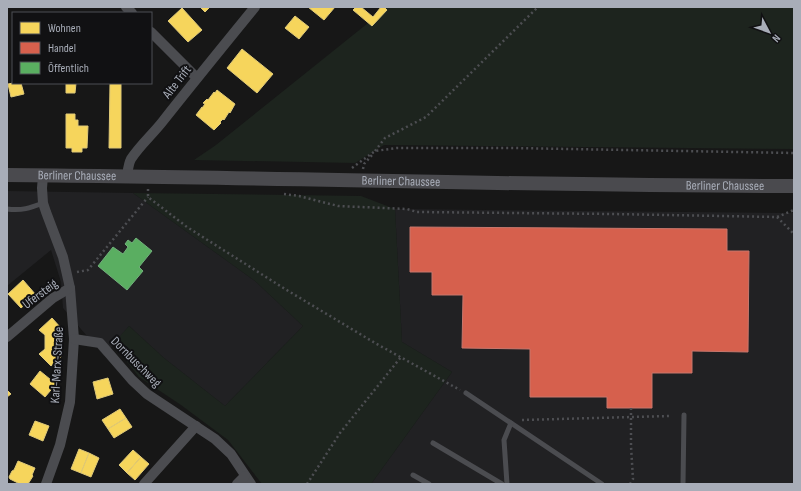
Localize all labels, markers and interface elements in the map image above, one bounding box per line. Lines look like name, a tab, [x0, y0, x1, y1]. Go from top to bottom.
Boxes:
legend	[12, 12, 152, 84]
north arrow	[749, 12, 789, 52]
text: Wohnen	[48, 21, 81, 36]
text: N	[769, 32, 783, 45]
text: Handel	[48, 41, 76, 56]
text: Öffentlich	[48, 61, 89, 76]
street label: Alte Trift	[159, 62, 195, 102]
street label: Berliner Chaussee	[38, 167, 116, 184]
street label: Berliner Chaussee	[362, 173, 440, 190]
street label: Berliner Chaussee	[686, 178, 764, 194]
street label: Ufersteig	[19, 276, 61, 312]
street label: Karl-Marx-Straße	[47, 326, 67, 404]
street label: Dornbuschweg	[107, 333, 165, 391]

